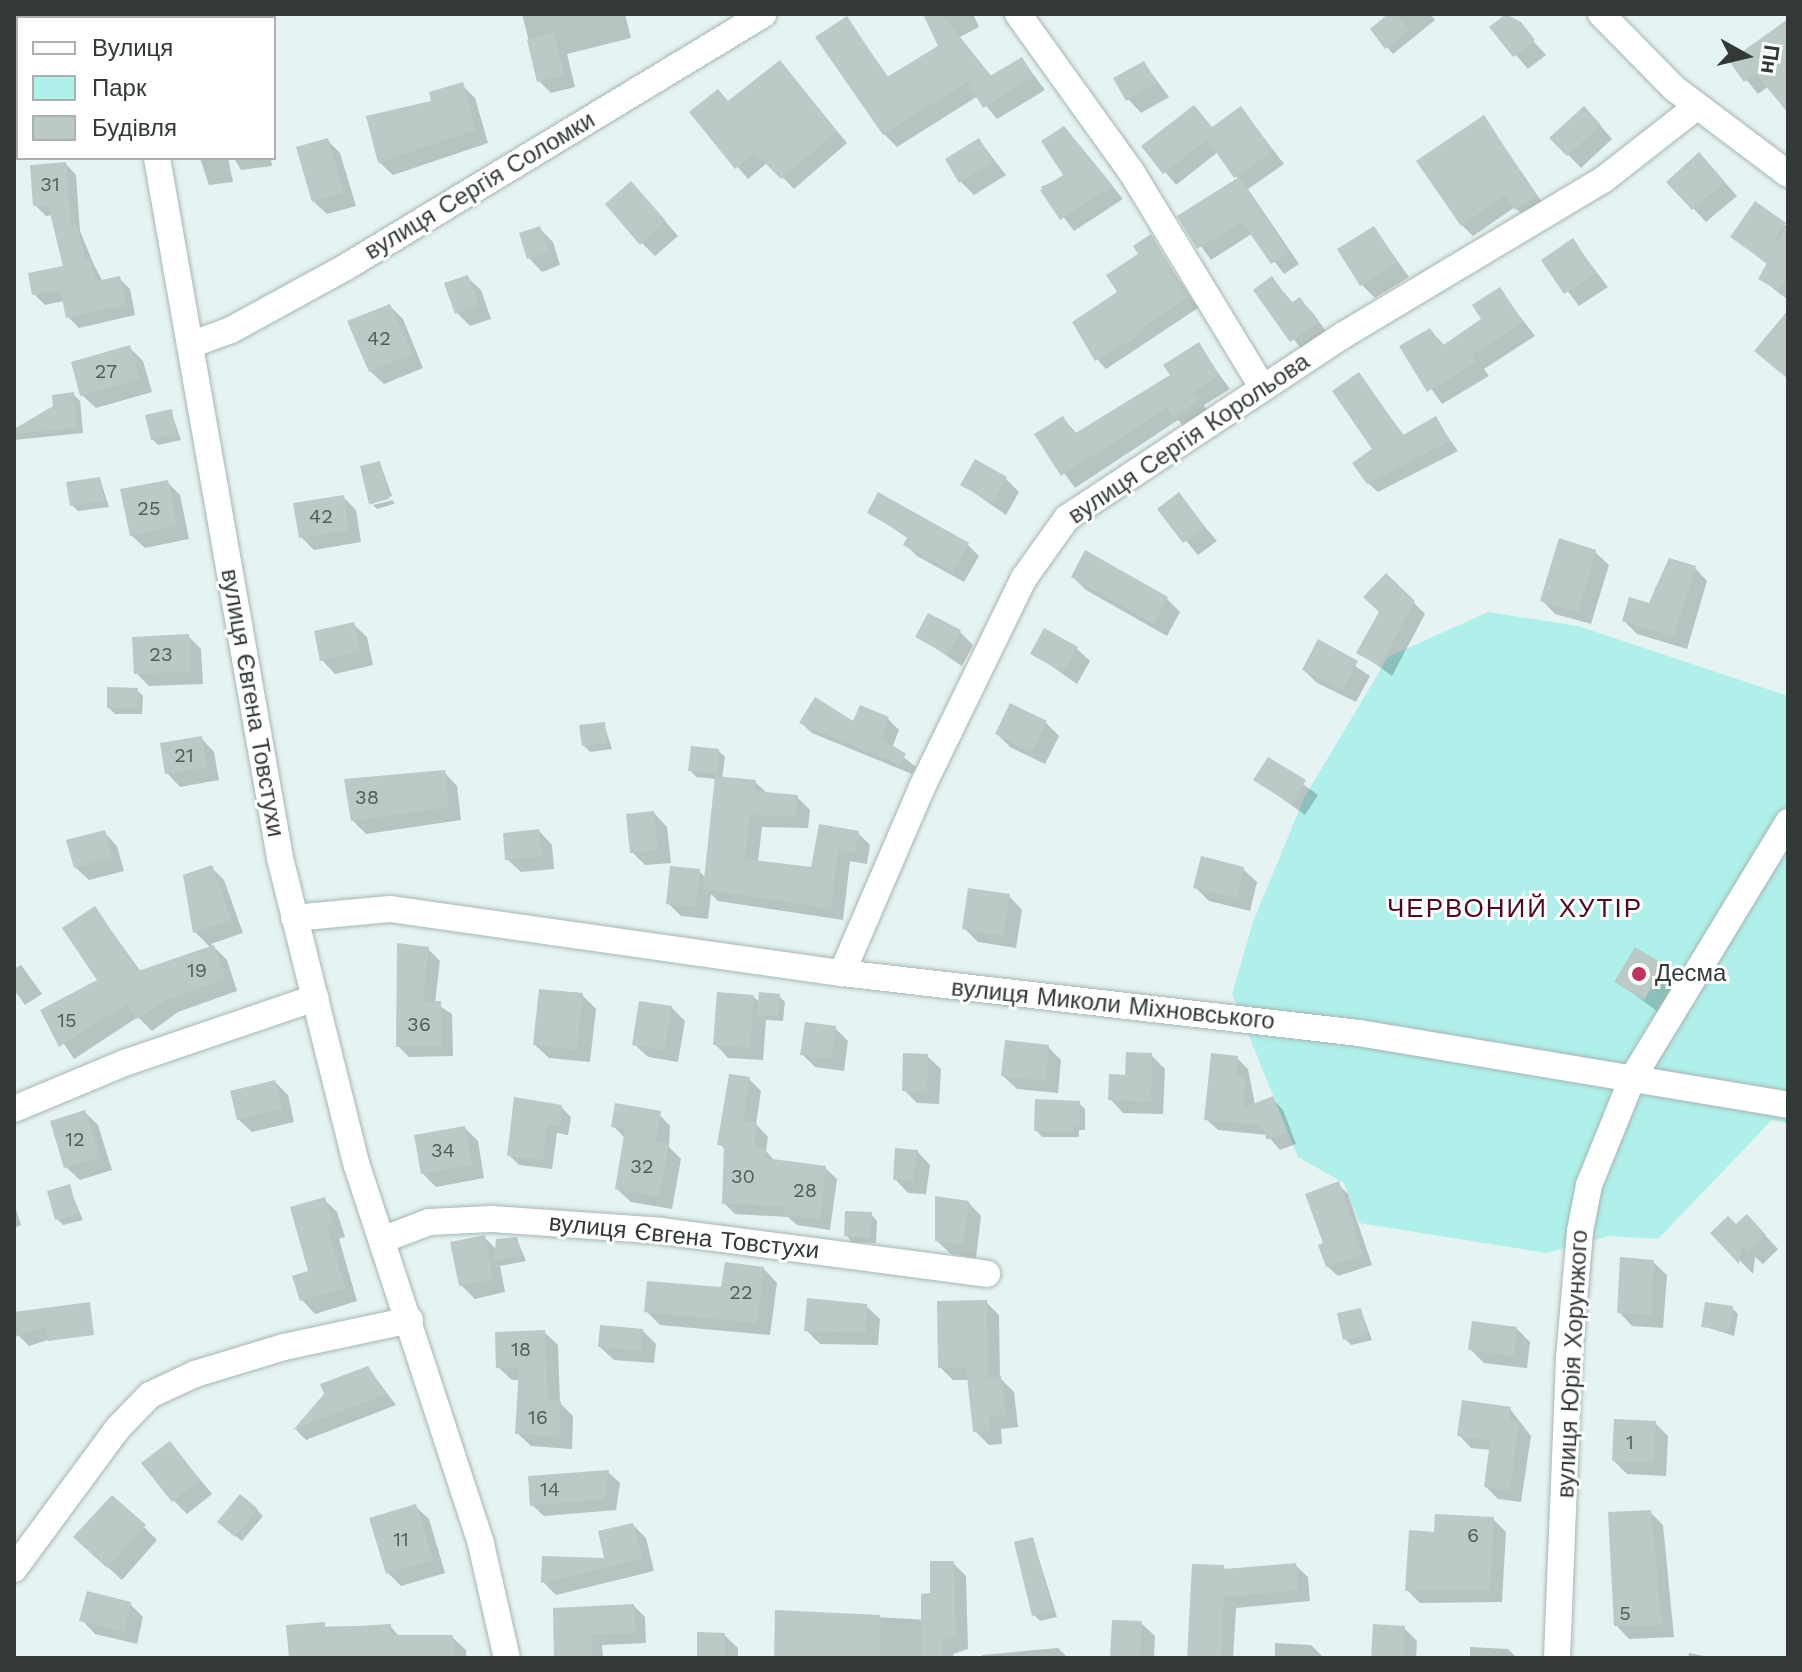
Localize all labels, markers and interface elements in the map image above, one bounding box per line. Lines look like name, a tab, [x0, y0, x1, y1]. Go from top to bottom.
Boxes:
legend	[16, 16, 276, 160]
north arrow	[1706, 16, 1786, 96]
text: Вулиця	[92, 34, 173, 62]
text: Пн	[1756, 43, 1785, 76]
text: Парк	[92, 74, 146, 102]
street label: вулиця Сергія Соломки	[360, 106, 600, 266]
text: Будівля	[92, 114, 177, 142]
house number: 31	[40, 172, 60, 196]
house number: 42	[367, 326, 391, 350]
street label: вулиця Сергія Корольова	[1063, 348, 1315, 530]
house number: 27	[95, 359, 117, 383]
house number: 25	[137, 496, 161, 520]
house number: 42	[309, 504, 333, 528]
street label: вулиця Євгена Товстухи	[214, 567, 290, 839]
house number: 23	[149, 642, 173, 666]
house number: 21	[174, 743, 194, 767]
house number: 38	[355, 785, 379, 809]
district label: ЧЕРВОНИЙ ХУТІР	[1387, 893, 1643, 925]
house number: 19	[187, 958, 207, 982]
place label: Десма	[1655, 960, 1726, 988]
marker: Десма	[1630, 965, 1648, 983]
street label: вулиця Миколи Міхновського	[950, 974, 1276, 1036]
house number: 15	[57, 1008, 77, 1032]
house number: 36	[407, 1012, 431, 1036]
house number: 12	[65, 1127, 85, 1151]
house number: 34	[431, 1138, 455, 1162]
house number: 32	[630, 1154, 654, 1178]
house number: 30	[731, 1164, 755, 1188]
house number: 28	[793, 1178, 817, 1202]
street label: вулиця Євгена Товстухи	[547, 1208, 821, 1266]
street label: вулиця Юрія Хорунжого	[1552, 1229, 1594, 1499]
house number: 22	[729, 1280, 753, 1304]
house number: 18	[511, 1337, 531, 1361]
house number: 16	[528, 1405, 548, 1429]
house number: 1	[1626, 1430, 1634, 1454]
house number: 14	[540, 1477, 560, 1501]
house number: 6	[1467, 1523, 1479, 1547]
house number: 11	[393, 1527, 409, 1551]
house number: 5	[1619, 1601, 1631, 1625]

